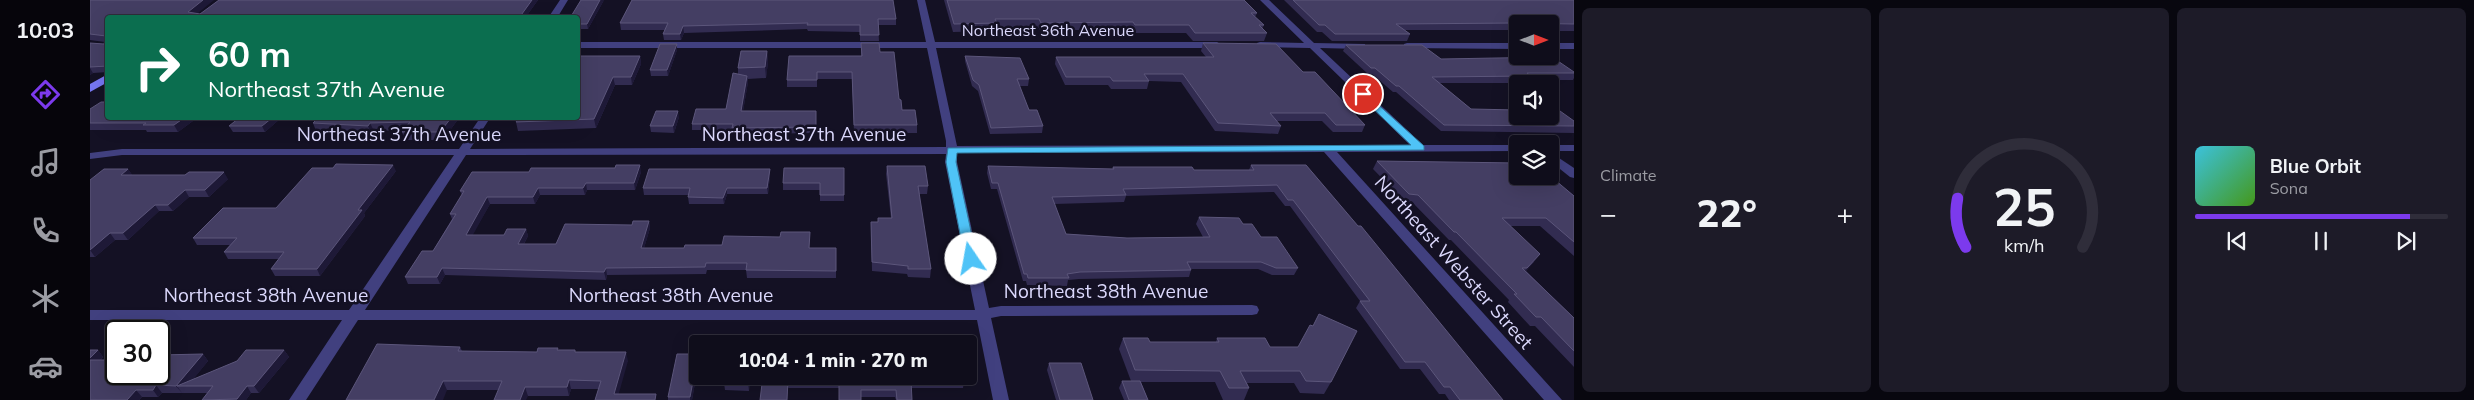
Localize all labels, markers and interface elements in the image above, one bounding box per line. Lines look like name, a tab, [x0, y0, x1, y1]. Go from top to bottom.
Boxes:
north arrow	[1509, 15, 1559, 65]
map controls	[1509, 15, 1559, 185]
text: 10:03	[16, 16, 74, 44]
street label: Northeast 36th Avenue	[962, 20, 1134, 40]
text: 60 m	[208, 32, 291, 76]
icon: right	[125, 35, 190, 100]
pin	[1342, 73, 1384, 115]
text: Northeast 37th Avenue	[208, 75, 445, 103]
button: sound	[1509, 75, 1559, 125]
icon: directions	[28, 77, 63, 112]
icon: arrive	[1349, 80, 1377, 108]
street label: Northeast 37th Avenue	[297, 122, 501, 146]
street label: Northeast 37th Avenue	[702, 122, 906, 146]
button: layers	[1509, 135, 1559, 185]
icon: music	[28, 145, 63, 180]
text: Blue Orbit	[2270, 154, 2361, 178]
text: Climate	[1600, 165, 1656, 185]
street label: Northeast Webster Street	[1370, 170, 1539, 354]
text: 25	[1993, 174, 2055, 239]
text: Sona	[2270, 178, 2308, 198]
text: 22°	[1697, 189, 1757, 237]
text: −	[1600, 196, 1617, 231]
text: +	[1837, 196, 1853, 231]
icon: phone	[28, 213, 63, 248]
icon: previous	[2223, 227, 2251, 255]
icon: pause	[2307, 227, 2335, 255]
icon: next	[2392, 227, 2420, 255]
position arrow	[944, 232, 996, 284]
text: km/h	[2004, 234, 2044, 256]
street label: Northeast 38th Avenue	[1004, 279, 1208, 303]
icon: climate	[28, 281, 63, 316]
street label: Northeast 38th Avenue	[164, 283, 368, 307]
street label: Northeast 38th Avenue	[569, 283, 773, 307]
speed limit sign: 30	[105, 320, 170, 385]
text: 10:04 · 1 min · 270 m	[738, 348, 928, 372]
icon: car	[28, 349, 63, 384]

